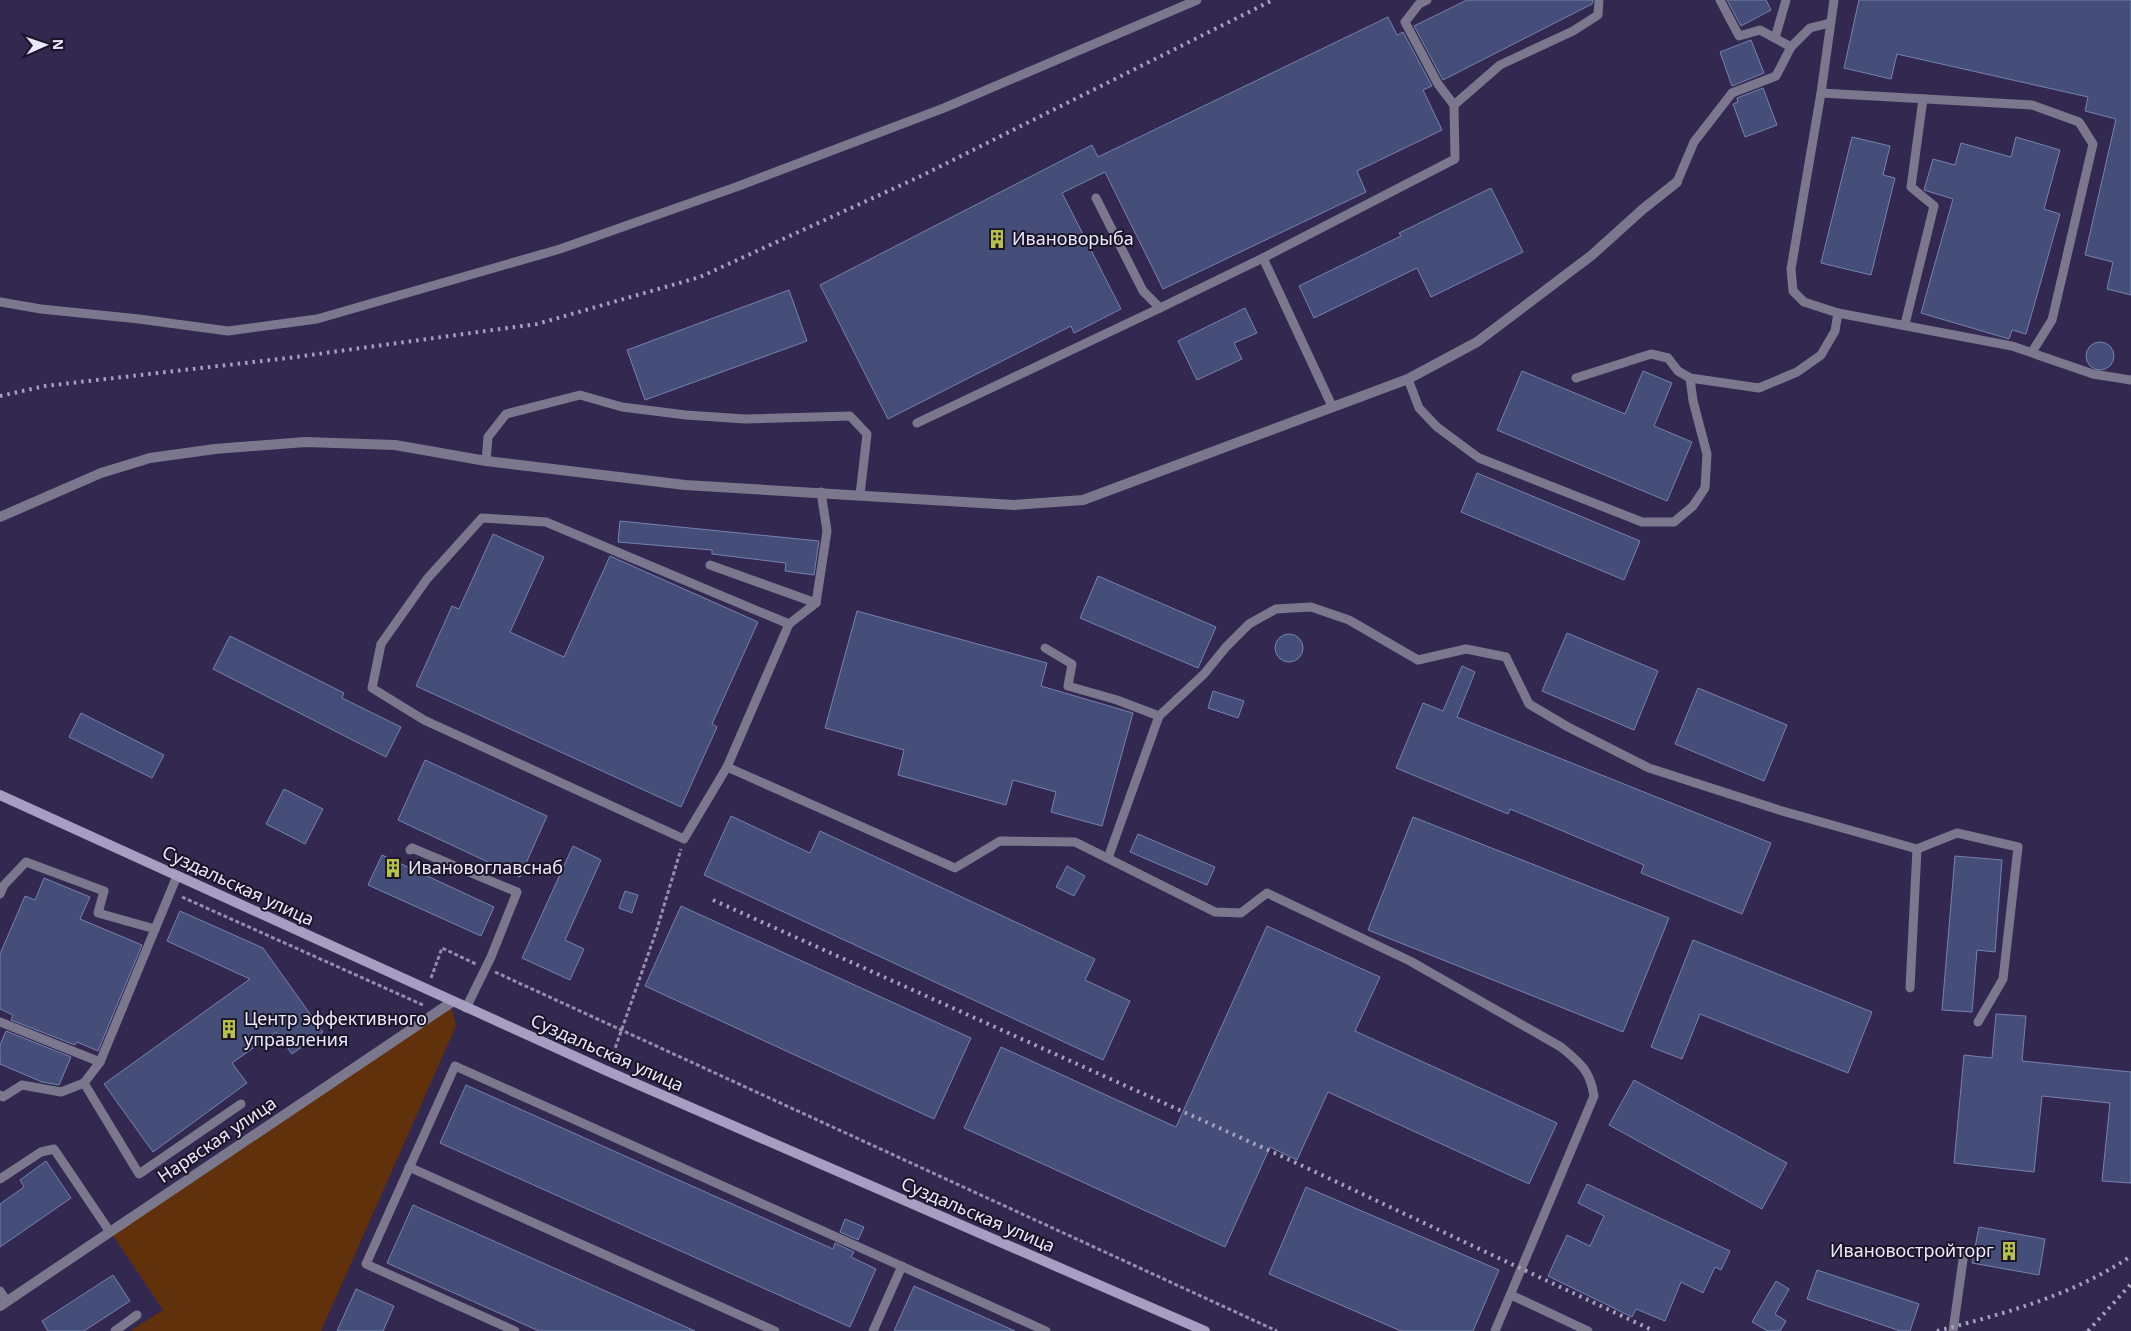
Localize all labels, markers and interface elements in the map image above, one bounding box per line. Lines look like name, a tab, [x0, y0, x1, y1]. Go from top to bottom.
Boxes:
north arrow	[20, 20, 70, 70]
text: N	[49, 39, 68, 51]
place label: Ивановорыба	[1012, 226, 1134, 250]
building icon: Ивановорыба	[986, 228, 1008, 250]
street label: Суздальская улица	[159, 839, 318, 931]
place label: Ивановоглавснаб	[408, 855, 563, 879]
building icon: Ивановоглавснаб	[382, 857, 404, 879]
place label: Центр эффективного управления	[244, 1006, 427, 1051]
street label: Суздальская улица	[527, 1008, 688, 1097]
building icon: Центр эффективного управления	[218, 1018, 240, 1040]
street label: Нарвская улица	[152, 1090, 281, 1188]
street label: Суздальская улица	[898, 1171, 1059, 1257]
place label: Ивановостройторг	[1830, 1238, 1994, 1262]
building icon: Ивановостройторг	[1998, 1240, 2020, 1262]

